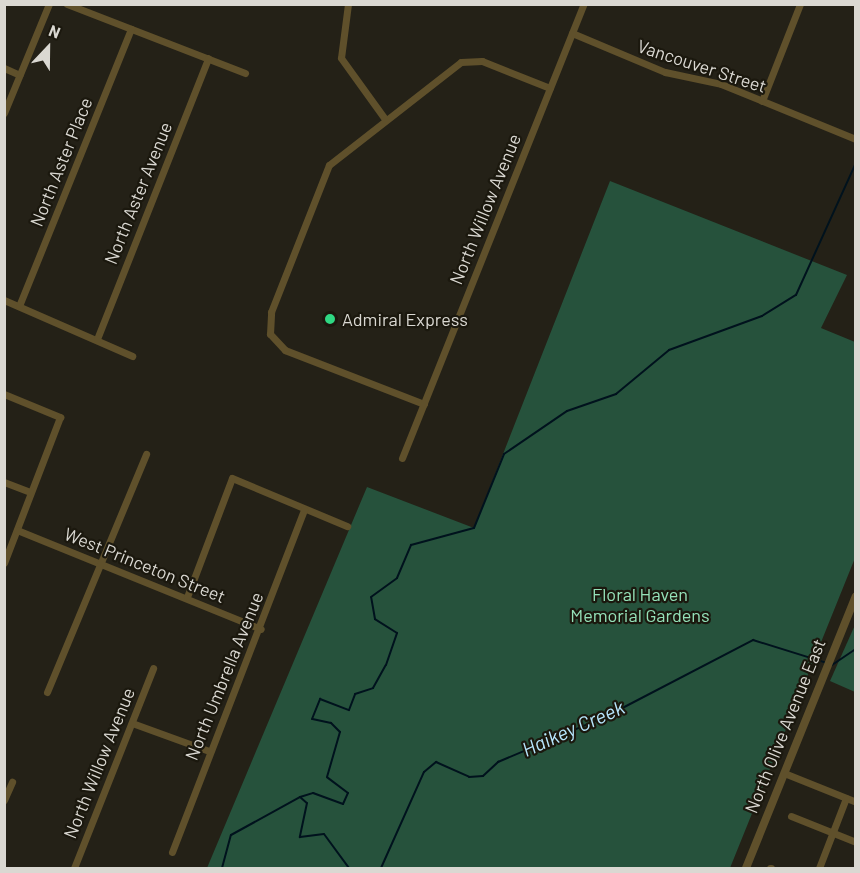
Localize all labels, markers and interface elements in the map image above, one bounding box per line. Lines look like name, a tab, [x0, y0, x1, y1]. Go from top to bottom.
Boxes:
north arrow	[18, 18, 78, 78]
text: N	[46, 20, 63, 42]
street label: Vancouver Street	[635, 35, 769, 97]
street label: North Aster Place	[25, 94, 97, 230]
street label: North Aster Avenue	[100, 119, 176, 267]
street label: North Willow Avenue	[445, 131, 525, 287]
place label: Admiral Express	[342, 308, 468, 330]
marker: Admiral Express	[323, 312, 337, 326]
street label: West Princeton Street	[61, 523, 229, 607]
park label: Floral Haven Memorial Gardens	[570, 584, 710, 626]
street label: North Umbrella Avenue	[180, 589, 268, 763]
street label: North Olive Avenue East	[740, 636, 830, 816]
street label: North Willow Avenue	[59, 685, 139, 841]
water label: Haikey Creek	[518, 695, 628, 761]

